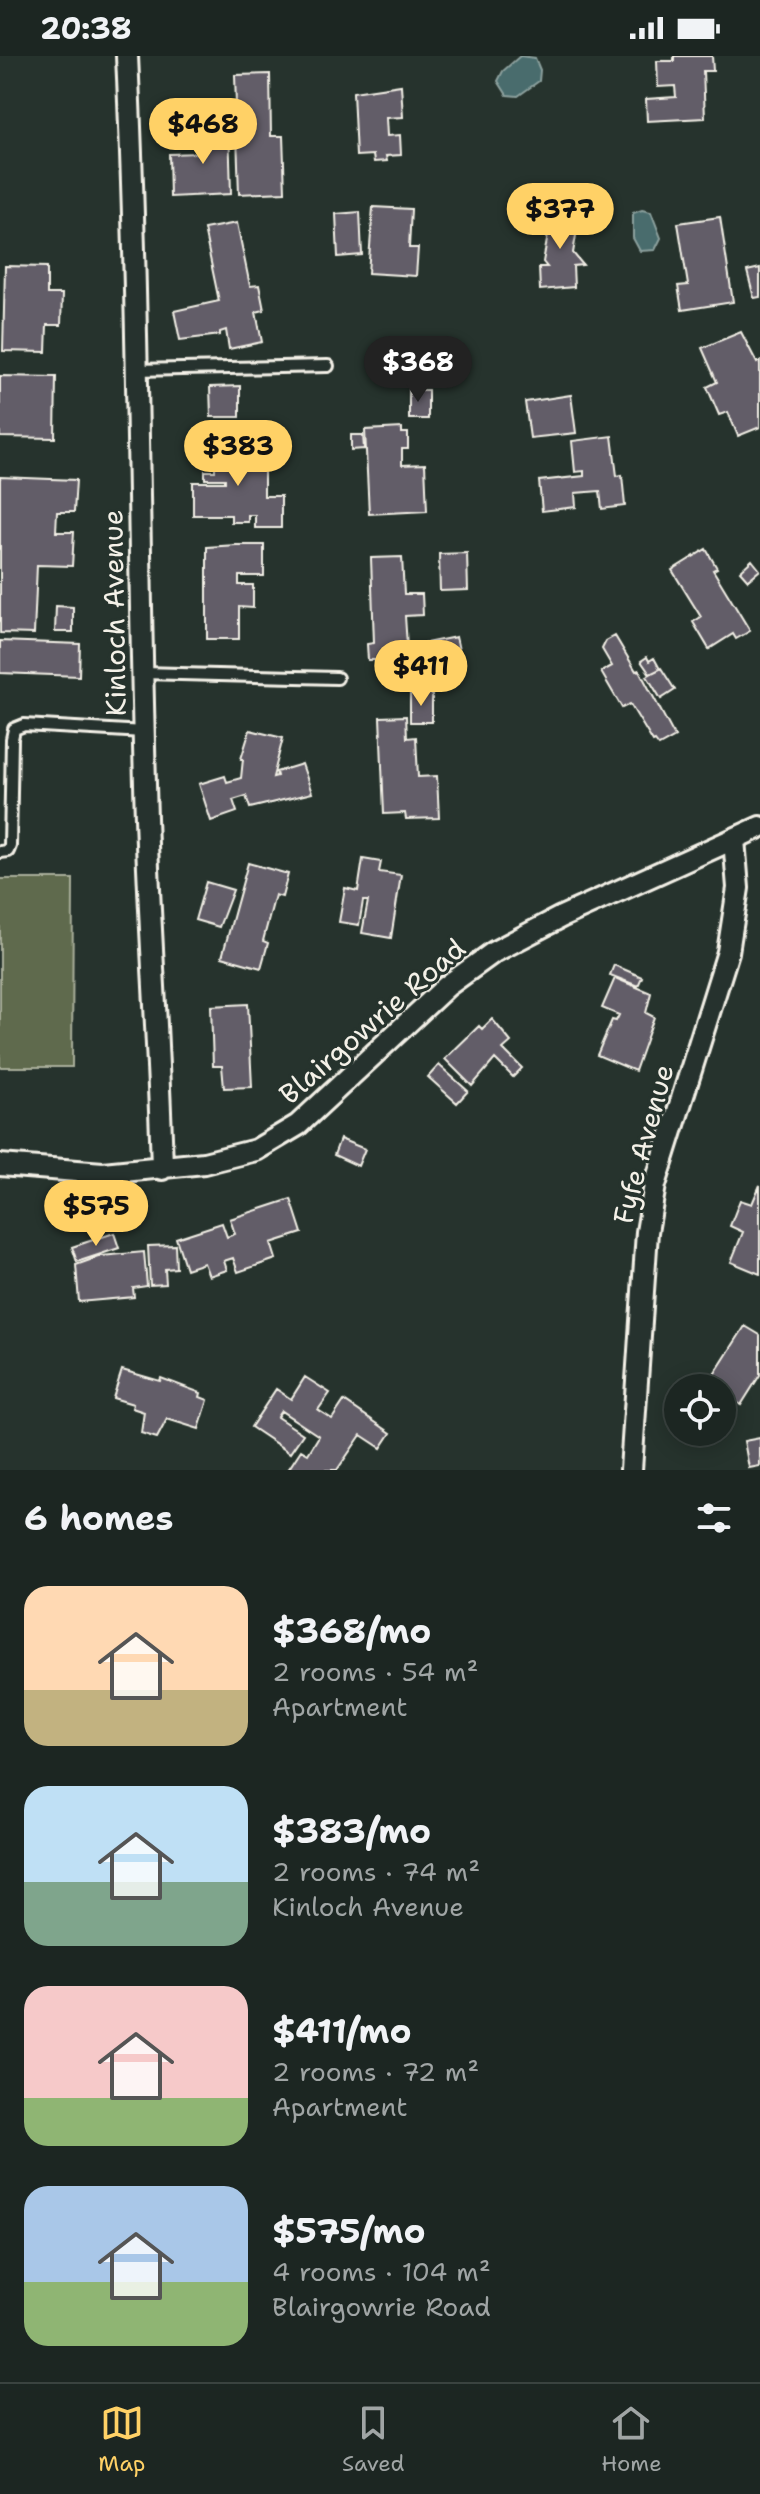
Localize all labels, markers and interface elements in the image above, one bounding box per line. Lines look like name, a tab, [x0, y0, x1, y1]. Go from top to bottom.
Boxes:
text: 20:38	[40, 8, 132, 49]
pin: $468	[156, 98, 250, 166]
text: $468	[167, 106, 239, 141]
pin: $377	[513, 183, 607, 251]
text: $377	[525, 191, 595, 226]
pin: $368	[371, 336, 465, 404]
text: $368	[382, 344, 454, 379]
pin: $383	[191, 420, 285, 488]
text: $383	[202, 428, 274, 463]
street label: Kinloch Avenue	[93, 509, 135, 717]
pin: $411	[374, 640, 468, 708]
text: $411	[392, 648, 450, 683]
street label: Blairgowrie Road	[271, 929, 473, 1113]
street label: Fyfe Avenue	[603, 1060, 683, 1228]
pin: $575	[49, 1180, 143, 1248]
text: $575	[62, 1188, 130, 1223]
map controls	[664, 1374, 736, 1446]
button: locate	[664, 1374, 736, 1446]
text: 6 homes	[24, 1495, 173, 1541]
icon: filters	[692, 1496, 736, 1540]
text: $368/mo	[272, 1608, 431, 1654]
icon: home	[88, 1618, 184, 1714]
text: 2 rooms · 54 m²	[272, 1654, 478, 1689]
text: Apartment	[272, 1689, 408, 1724]
text: $383/mo	[272, 1808, 431, 1854]
icon: home	[88, 1818, 184, 1914]
text: 2 rooms · 74 m²	[272, 1854, 480, 1889]
text: Kinloch Avenue	[272, 1889, 464, 1924]
text: $411/mo	[272, 2008, 412, 2054]
icon: home	[88, 2018, 184, 2114]
text: 2 rooms · 72 m²	[272, 2054, 479, 2089]
text: Apartment	[272, 2089, 408, 2124]
text: $575/mo	[272, 2208, 426, 2254]
icon: home	[88, 2218, 184, 2314]
text: 4 rooms · 104 m²	[272, 2254, 491, 2289]
text: Blairgowrie Road	[272, 2289, 491, 2324]
tab: Map	[98, 2401, 145, 2478]
tab: Saved	[342, 2401, 405, 2478]
tab: Home	[601, 2401, 662, 2478]

